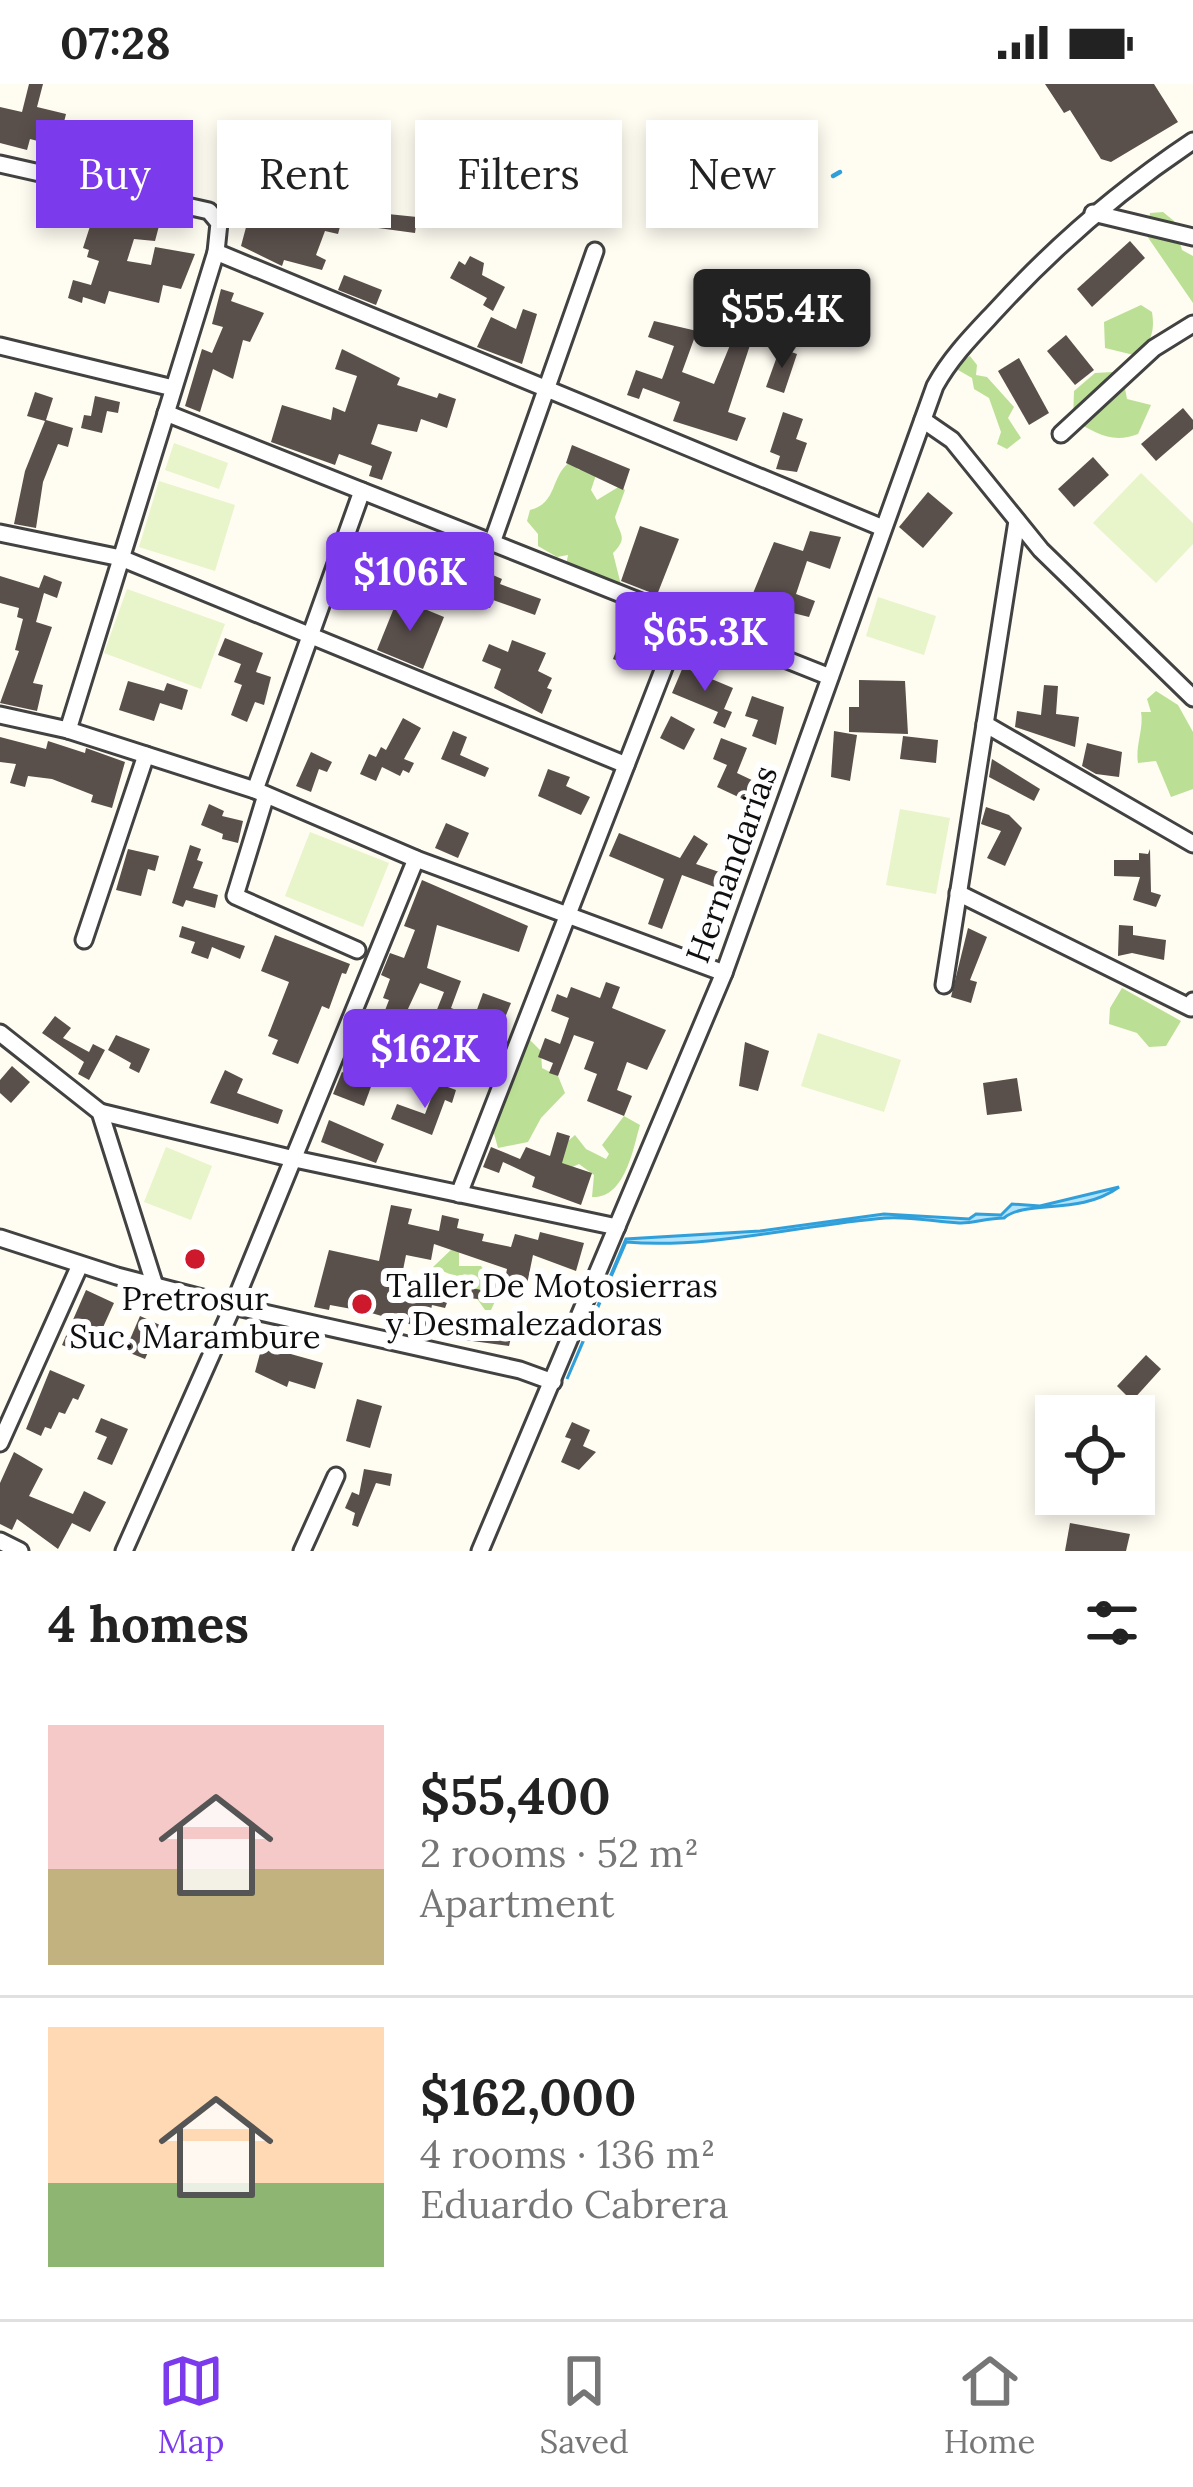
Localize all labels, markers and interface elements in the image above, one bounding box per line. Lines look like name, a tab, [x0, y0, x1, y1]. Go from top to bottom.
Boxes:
text: 07:28	[60, 14, 171, 71]
chip: Buy	[36, 120, 193, 228]
chip: Rent	[217, 120, 391, 228]
chip: Filters	[415, 120, 622, 228]
chip: New	[646, 120, 818, 228]
pin: $55.4K	[684, 269, 880, 371]
text: $55.4K	[720, 283, 844, 333]
pin: $106K	[326, 532, 494, 634]
text: $106K	[353, 546, 467, 596]
pin: $65.3K	[607, 592, 803, 694]
text: $65.3K	[642, 606, 768, 656]
street label: Hernandarias	[676, 760, 786, 968]
pin: $162K	[341, 1009, 509, 1111]
text: $162K	[370, 1023, 480, 1073]
marker: Pretrosur Suc. Marambure	[182, 1246, 208, 1272]
place label: Taller De Motosierras y Desmalezadoras	[386, 1264, 718, 1344]
place label: Pretrosur Suc. Marambure	[69, 1277, 321, 1357]
marker: Taller De Motosierras y Desmalezadoras	[349, 1291, 375, 1317]
map controls	[1035, 1395, 1155, 1515]
button: locate	[1035, 1395, 1155, 1515]
icon: filters	[1079, 1590, 1145, 1656]
text: 4 homes	[48, 1591, 249, 1656]
text: $55,400	[420, 1763, 611, 1828]
icon: home	[144, 1773, 288, 1917]
text: 2 rooms · 52 m²	[420, 1828, 699, 1878]
text: Apartment	[420, 1878, 615, 1928]
text: $162,000	[420, 2064, 637, 2129]
icon: home	[144, 2075, 288, 2219]
text: 4 rooms · 136 m²	[420, 2129, 715, 2179]
text: Eduardo Cabrera	[420, 2179, 729, 2229]
tab: Map	[157, 2348, 225, 2462]
tab: Saved	[539, 2348, 629, 2462]
tab: Home	[944, 2348, 1035, 2462]

